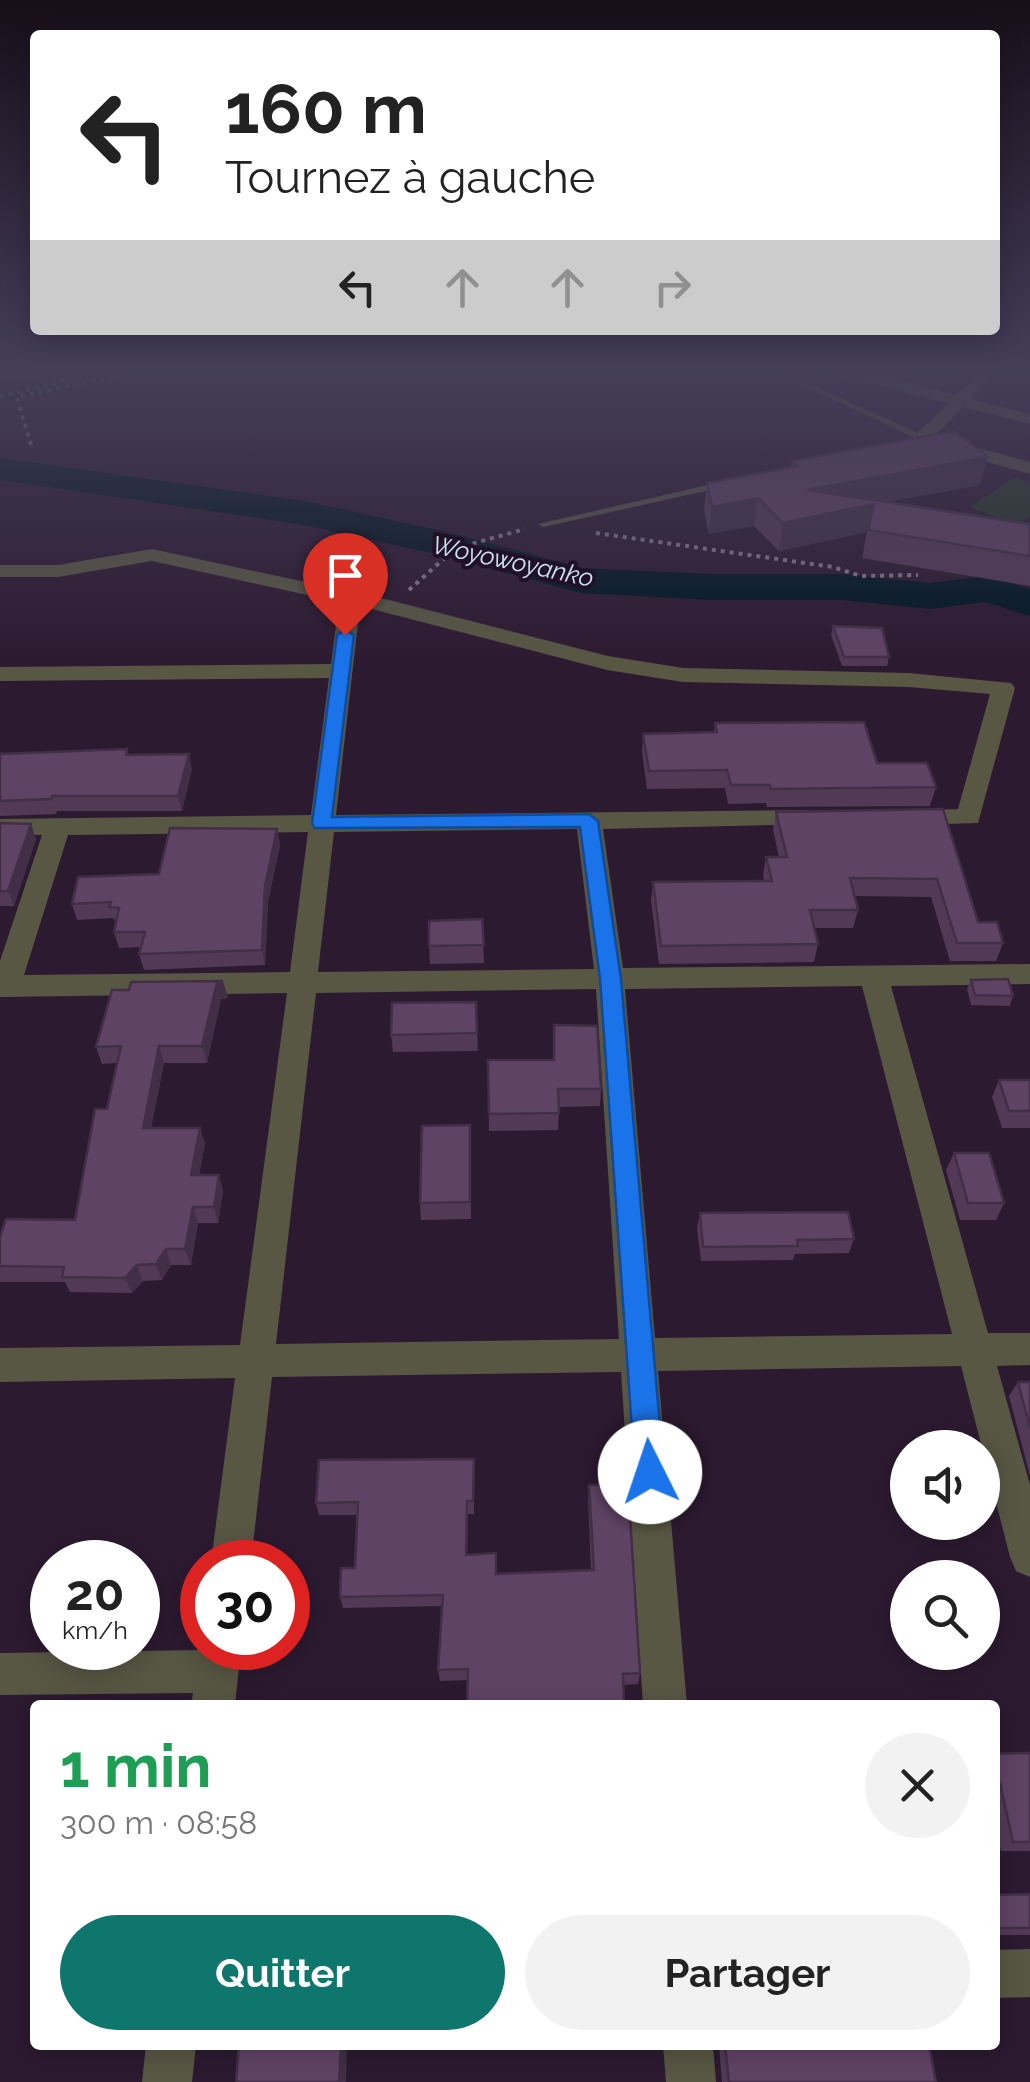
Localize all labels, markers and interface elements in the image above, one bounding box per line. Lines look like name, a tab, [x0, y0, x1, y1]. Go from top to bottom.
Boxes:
text: 160 m	[225, 67, 427, 149]
icon: left	[60, 70, 190, 200]
text: Tournez à gauche	[225, 151, 595, 204]
icon: left	[330, 260, 385, 315]
icon: ahead	[435, 260, 490, 315]
icon: ahead	[540, 260, 595, 315]
icon: right	[645, 260, 700, 315]
water label: Woyowoyanko	[430, 529, 596, 593]
pin	[303, 533, 388, 636]
icon: arrive	[318, 548, 373, 603]
position arrow	[598, 1420, 702, 1524]
map controls	[890, 1430, 1000, 1670]
button: sound	[890, 1430, 1000, 1540]
speed limit sign: 30	[180, 1540, 310, 1670]
button: search	[890, 1560, 1000, 1670]
text: 20	[66, 1563, 124, 1622]
text: km/h	[62, 1615, 128, 1645]
text: 1 min	[60, 1731, 211, 1801]
button: close	[865, 1733, 970, 1838]
text: 300 m · 08:58	[60, 1804, 257, 1841]
button: Quitter	[60, 1915, 505, 2030]
button: Partager	[525, 1915, 970, 2030]

